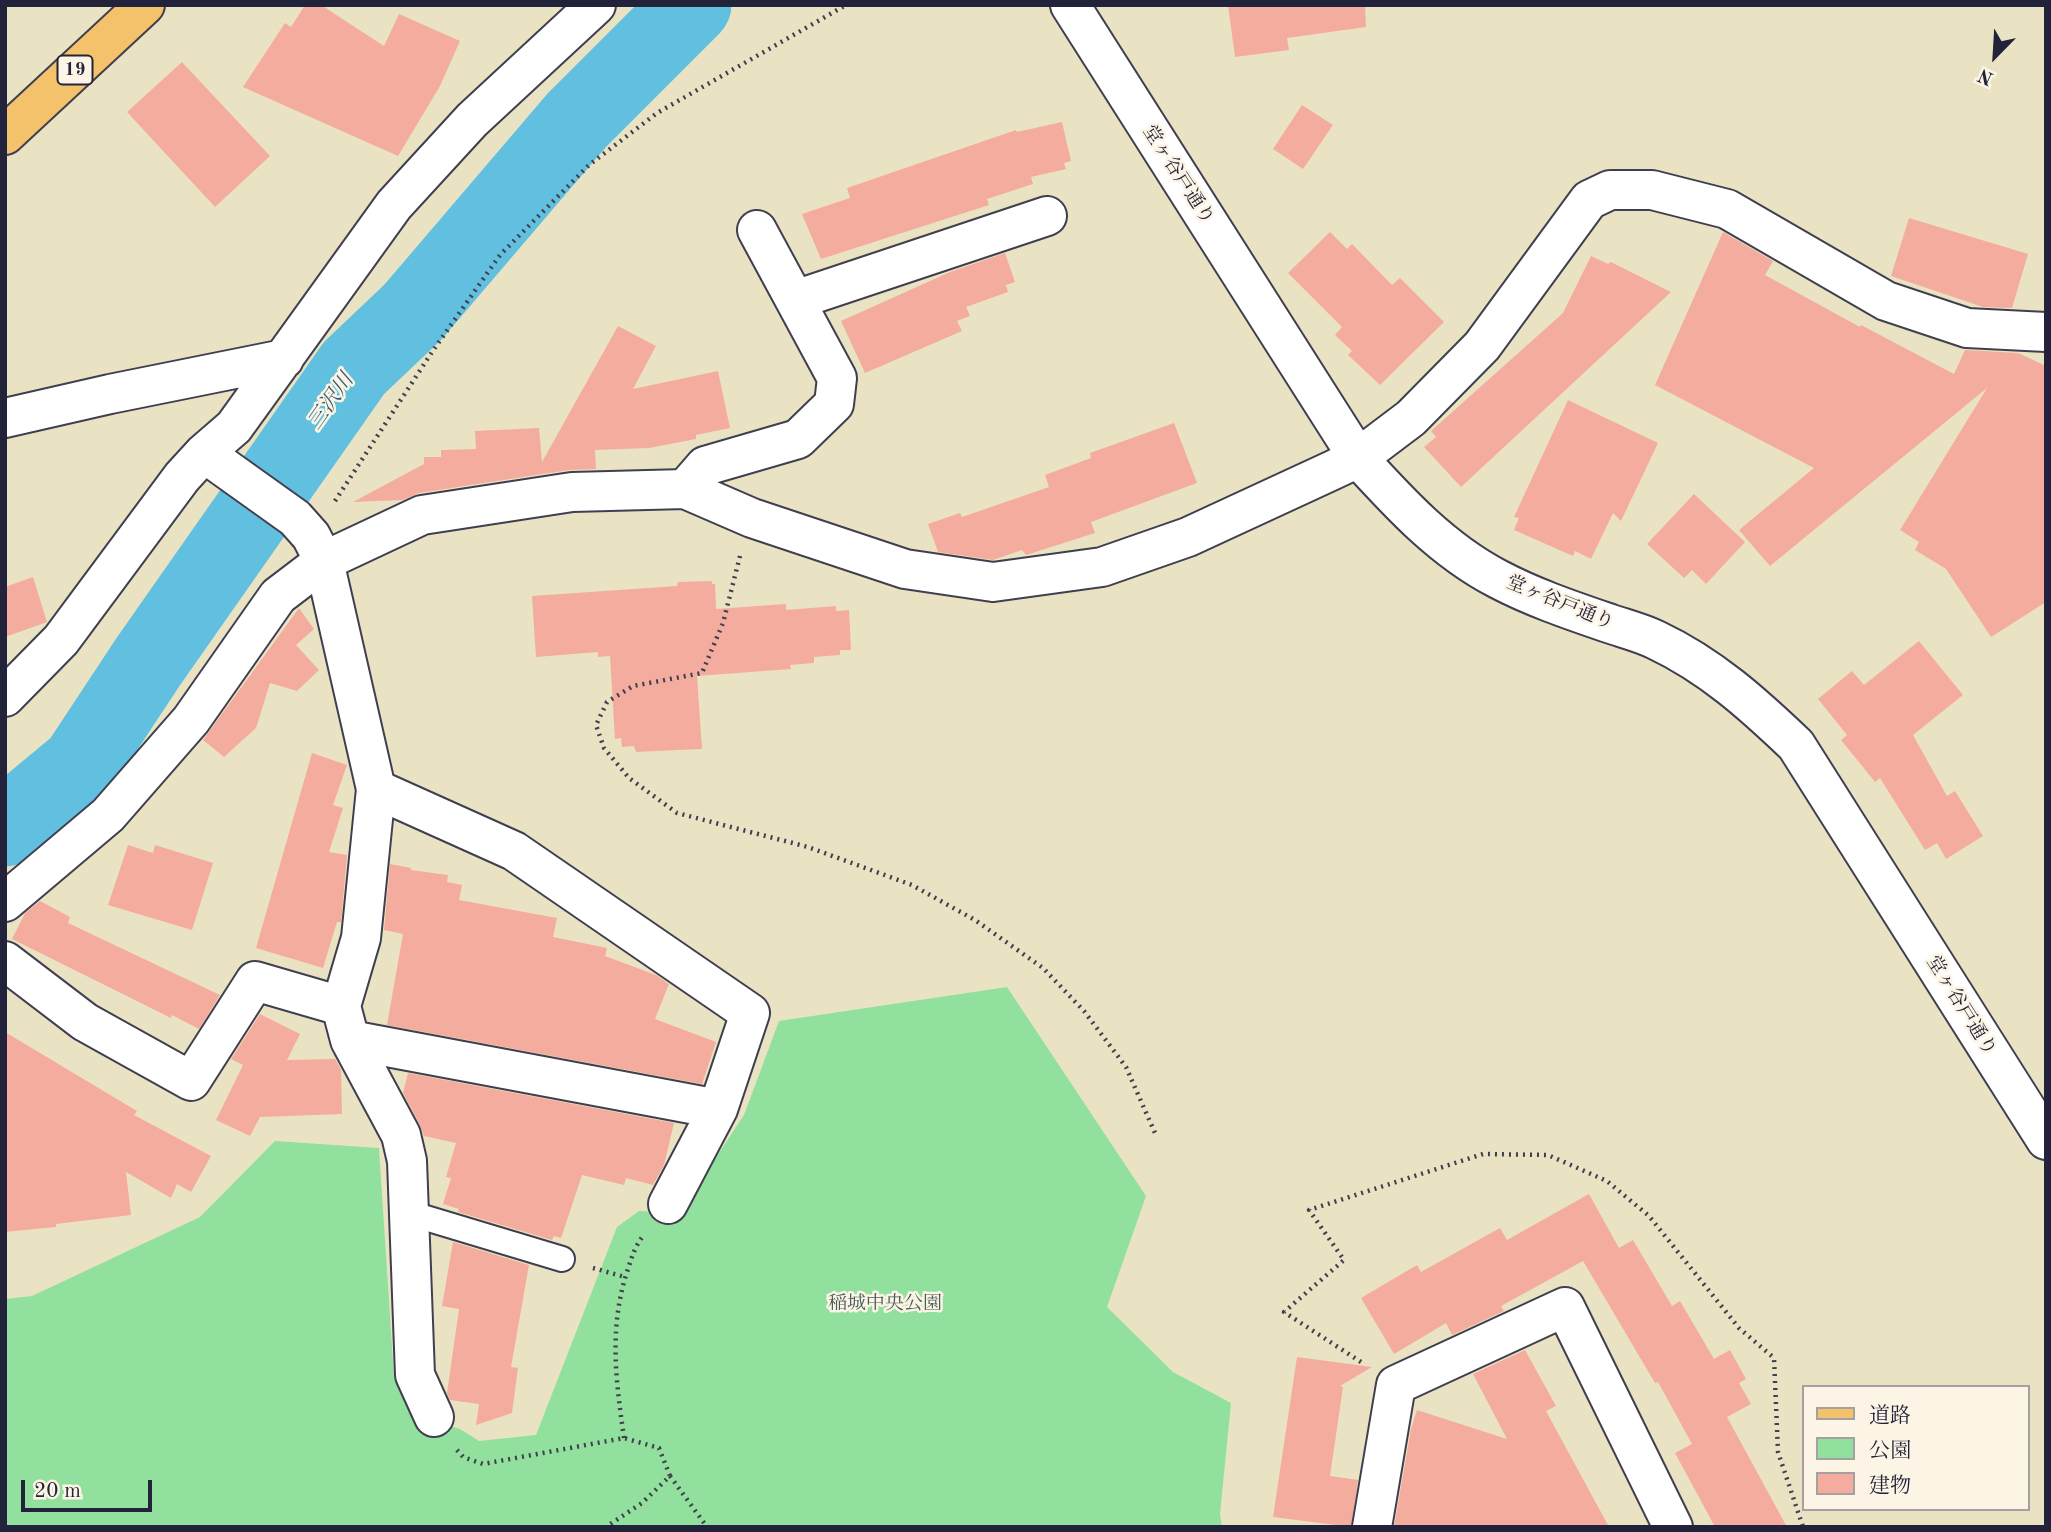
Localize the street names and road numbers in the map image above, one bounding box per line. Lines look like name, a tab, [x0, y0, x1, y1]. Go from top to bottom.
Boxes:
road number: 19	[57, 56, 92, 84]
street label: 堂ヶ谷戸通り	[1137, 121, 1219, 229]
street label: 堂ヶ谷戸通り	[1503, 571, 1617, 635]
street label: 堂ヶ谷戸通り	[1921, 952, 2001, 1060]

